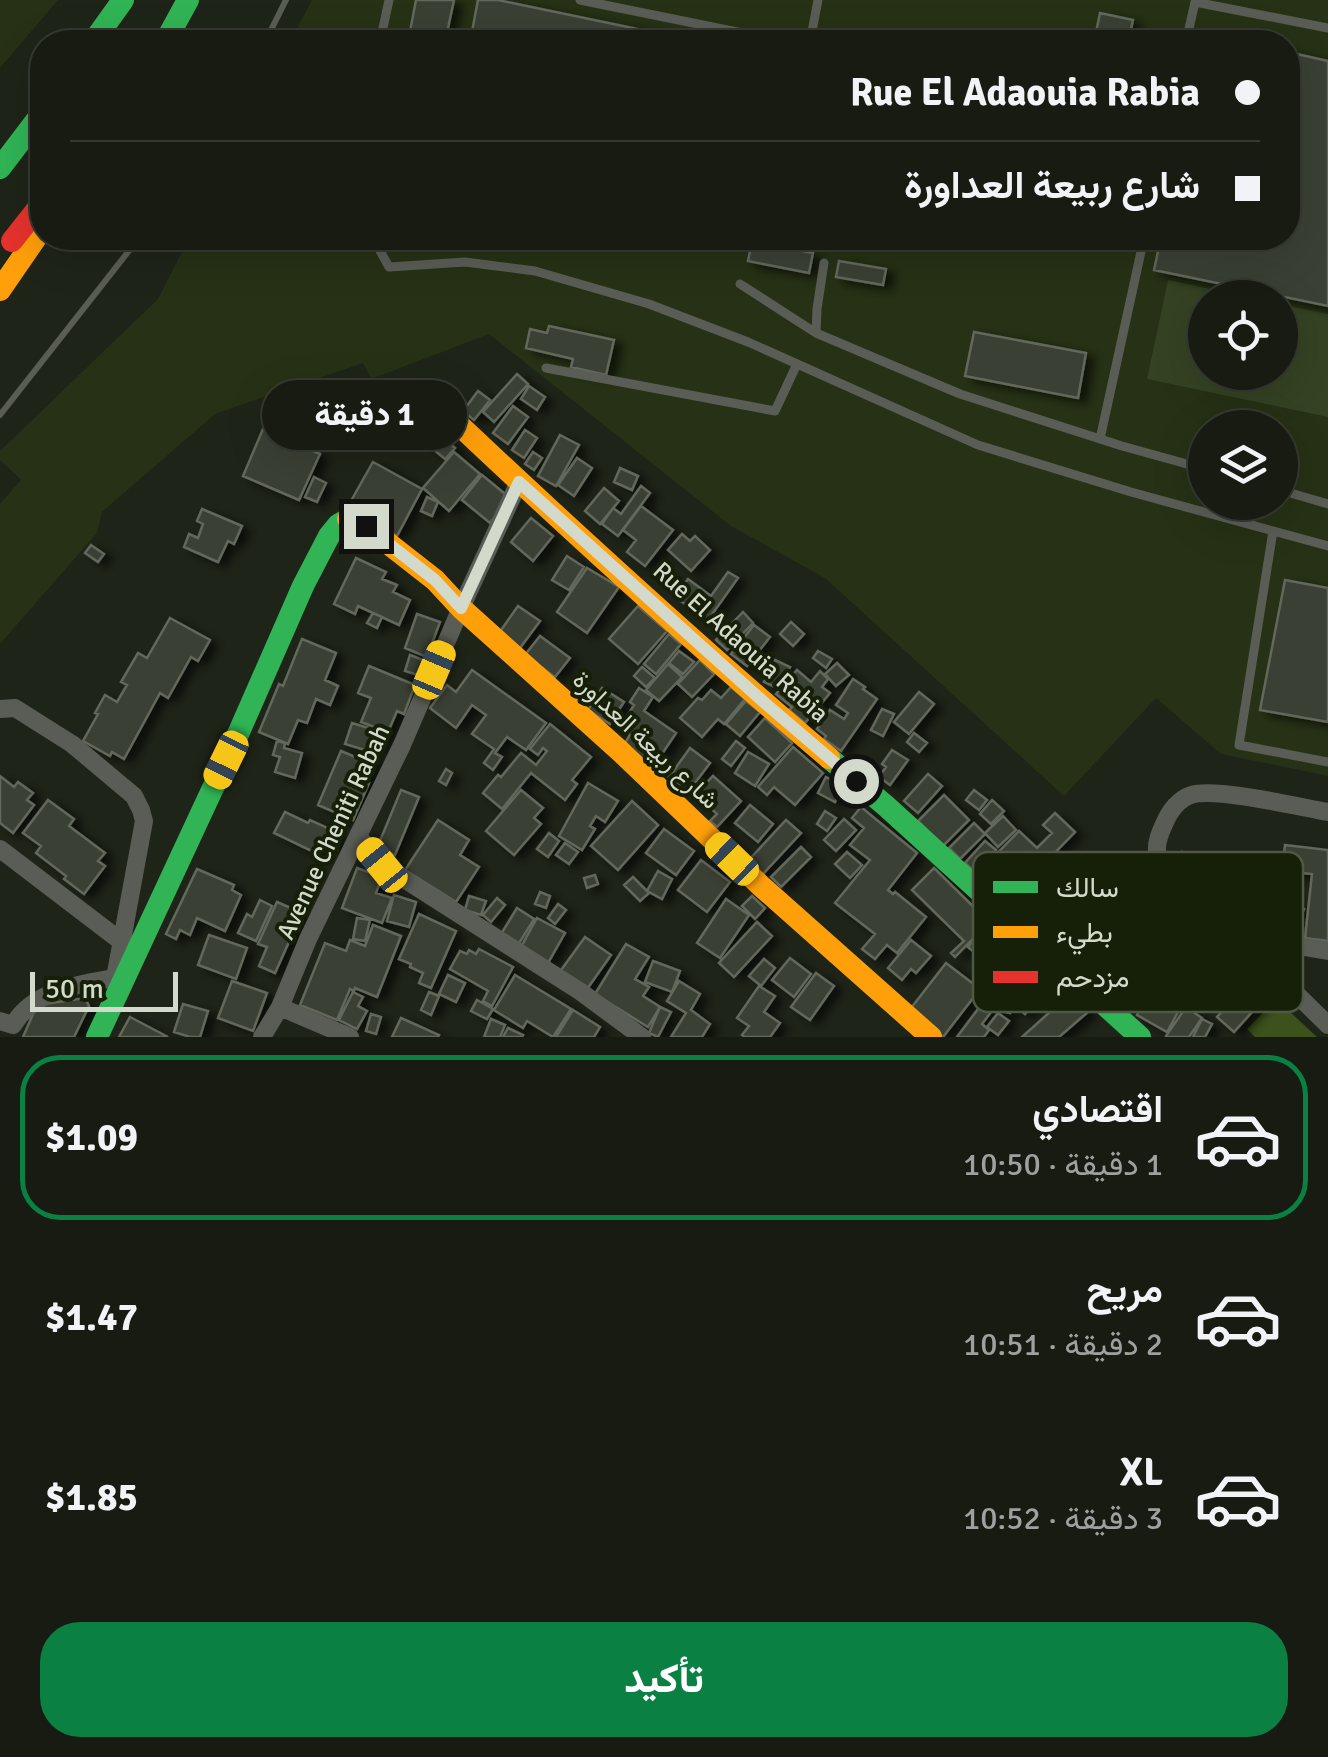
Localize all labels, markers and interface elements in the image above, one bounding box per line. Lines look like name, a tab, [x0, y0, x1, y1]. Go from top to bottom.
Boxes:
text: Rue El Adaouia Rabia	[850, 69, 1200, 116]
text: شارع ربيعة العداورة	[904, 162, 1200, 209]
map controls	[1188, 280, 1298, 520]
button: locate	[1188, 280, 1298, 390]
callout: 1 دقيقة	[264, 381, 468, 451]
text: 1 دقيقة	[314, 395, 415, 434]
button: layers	[1188, 410, 1298, 520]
route end	[344, 504, 389, 549]
street label: Rue El Adaouia Rabia	[647, 555, 835, 729]
car	[408, 637, 460, 703]
street label: شارع ربيعة العداورة	[566, 664, 726, 816]
street label: Avenue Cheniti Rabah	[270, 720, 396, 944]
car	[199, 726, 253, 794]
route start	[834, 759, 879, 804]
car	[700, 827, 764, 891]
car	[351, 832, 413, 898]
legend	[973, 852, 1303, 1012]
text: سالك	[1056, 871, 1119, 905]
text: بطيء	[1056, 916, 1113, 955]
text: مزدحم	[1056, 961, 1129, 996]
scale bar	[30, 967, 178, 1011]
text: 50 m	[45, 972, 104, 1006]
text: اقتصادي	[1032, 1086, 1163, 1133]
icon: car	[1193, 1093, 1283, 1183]
text: $1.09	[45, 1114, 138, 1161]
text: 1 دقيقة · 10:50	[963, 1145, 1163, 1184]
text: مريح	[1087, 1266, 1163, 1313]
icon: car	[1193, 1273, 1283, 1363]
text: $1.47	[45, 1294, 138, 1341]
text: 2 دقيقة · 10:51	[963, 1325, 1163, 1364]
text: XL	[1120, 1449, 1163, 1496]
icon: car	[1193, 1453, 1283, 1543]
text: $1.85	[45, 1474, 138, 1521]
text: 3 دقيقة · 10:52	[963, 1499, 1163, 1538]
button: تأكيد	[40, 1622, 1288, 1737]

